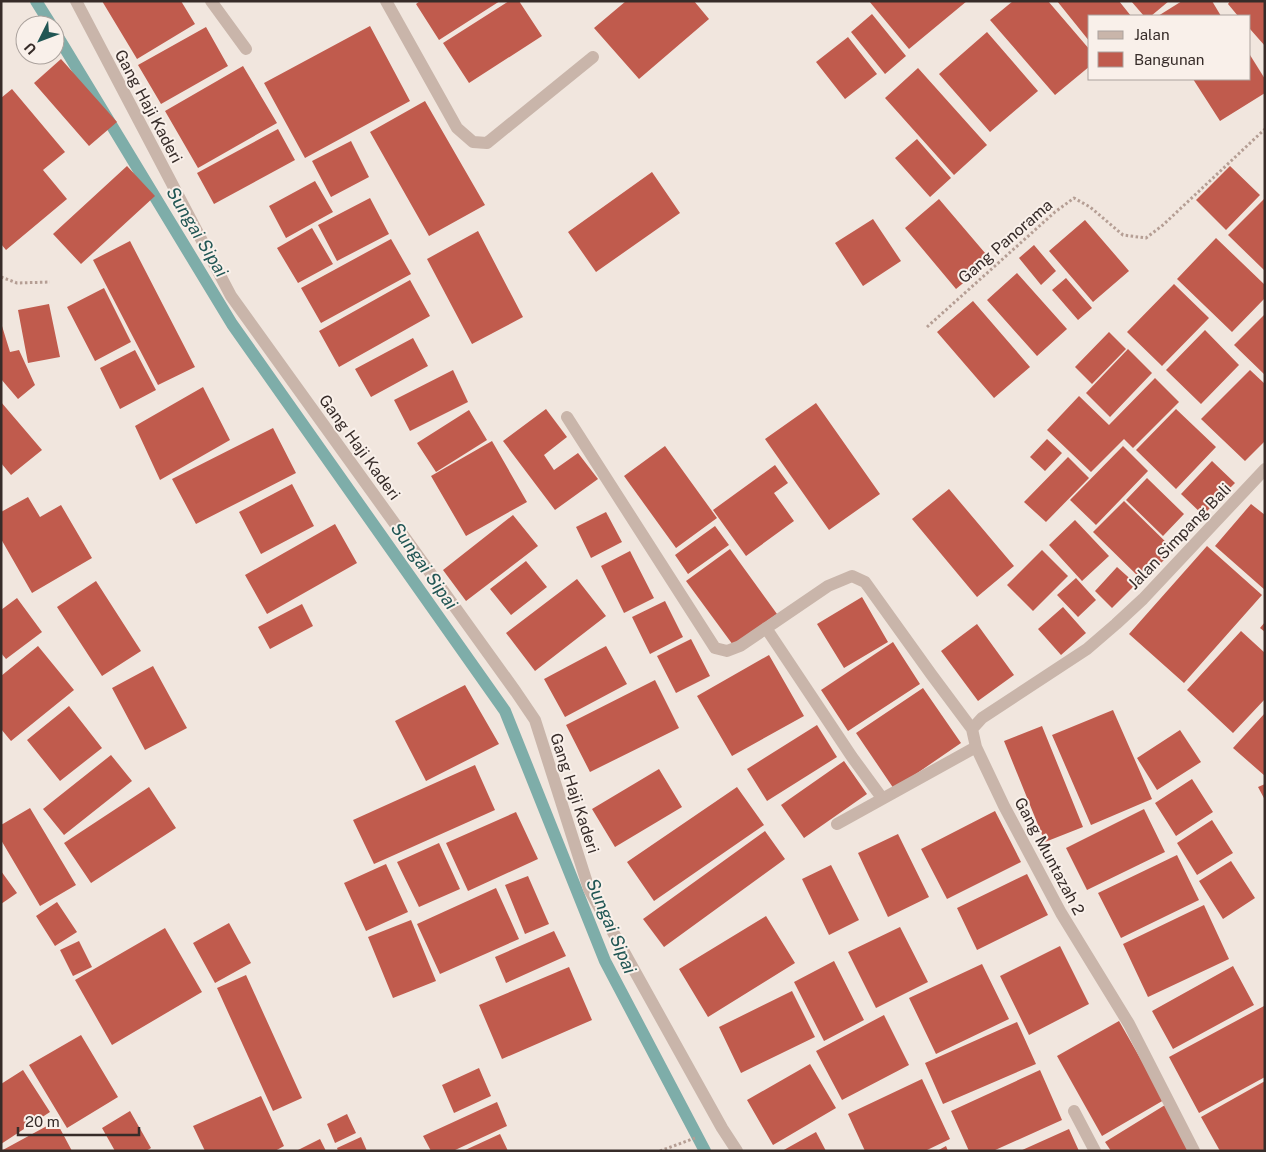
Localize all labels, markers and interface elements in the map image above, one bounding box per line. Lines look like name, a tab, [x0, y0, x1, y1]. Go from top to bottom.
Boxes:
north arrow	[15, 15, 65, 65]
legend	[1088, 15, 1251, 80]
text: Jalan	[1134, 26, 1170, 43]
text: U	[21, 40, 40, 58]
street label: Gang Haji Kaderi	[111, 46, 186, 166]
text: Bangunan	[1134, 51, 1205, 68]
water label: Sungai Sipai	[162, 183, 233, 281]
street label: Gang Panorama	[954, 195, 1056, 287]
street label: Gang Haji Kaderi	[315, 391, 404, 504]
street label: Jalan Simpang Bali	[1124, 479, 1235, 593]
water label: Sungai Sipai	[387, 518, 462, 614]
street label: Gang Haji Kaderi	[546, 731, 603, 856]
street label: Gang Muntazah 2	[1011, 794, 1089, 918]
water label: Sungai Sipai	[582, 875, 641, 977]
scale bar	[18, 1104, 139, 1136]
text: 20 m	[25, 1113, 60, 1130]

